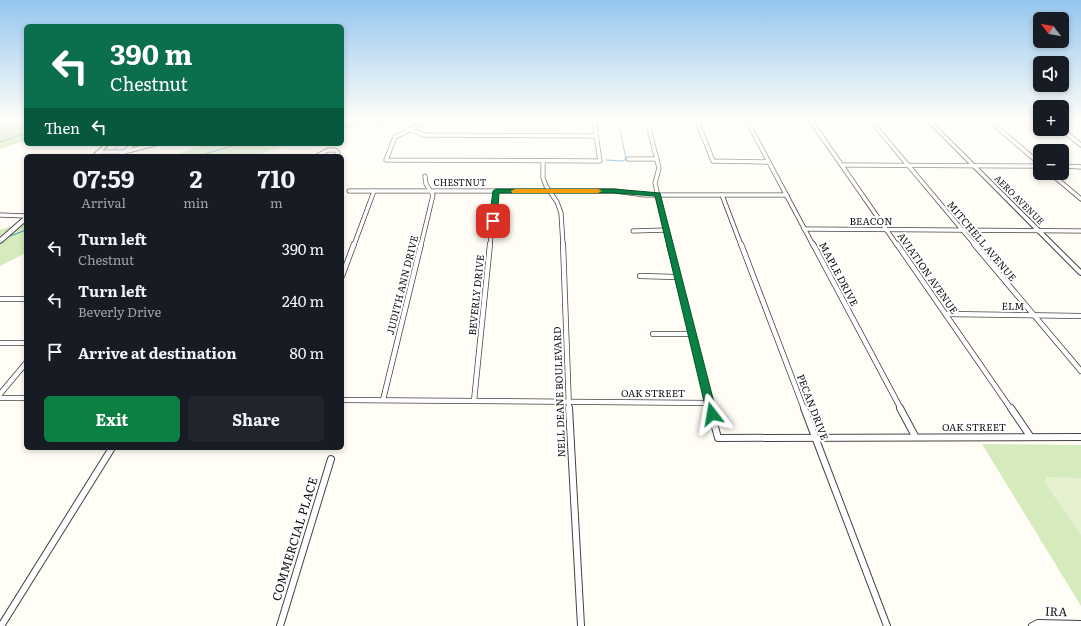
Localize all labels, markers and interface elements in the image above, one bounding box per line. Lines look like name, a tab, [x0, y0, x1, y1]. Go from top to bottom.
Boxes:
north arrow	[1033, 12, 1069, 48]
map controls	[1033, 12, 1069, 180]
text: 390 m	[110, 32, 192, 74]
icon: left	[44, 40, 96, 92]
button: sound	[1033, 56, 1069, 92]
text: Chestnut	[110, 70, 188, 97]
button: +	[1033, 100, 1069, 136]
text: Then	[44, 116, 80, 139]
icon: left	[88, 116, 110, 138]
button: −	[1033, 144, 1069, 180]
text: 07:59	[73, 160, 134, 195]
text: 2	[189, 160, 202, 195]
text: 710	[257, 160, 295, 195]
street label: AERO AVENUE	[992, 171, 1048, 228]
street label: CHESTNUT	[434, 175, 487, 189]
text: Arrival	[81, 193, 126, 212]
text: min	[183, 193, 209, 212]
text: m	[270, 193, 283, 212]
street label: MITCHELL AVENUE	[944, 197, 1021, 284]
pin	[476, 204, 510, 238]
icon: arrive	[482, 210, 504, 232]
street label: BEACON	[850, 213, 892, 228]
text: Turn left	[78, 227, 147, 250]
street label: AVIATION AVENUE	[895, 229, 962, 316]
street label: JUDITH ANN DRIVE	[382, 234, 421, 336]
icon: left	[44, 237, 66, 259]
text: 390 m	[282, 237, 324, 260]
street label: MAPLE DRIVE	[816, 239, 863, 309]
text: Chestnut	[78, 250, 134, 269]
street label: BEVERLY DRIVE	[464, 254, 487, 336]
text: Turn left	[78, 279, 147, 302]
icon: left	[44, 289, 66, 311]
text: 240 m	[282, 289, 324, 312]
street label: ELM	[1002, 298, 1024, 313]
text: Beverly Drive	[78, 302, 161, 321]
street label: NELL DEANE BOULEVARD	[549, 326, 568, 458]
icon: arrive	[44, 341, 66, 363]
text: Arrive at destination	[78, 341, 237, 364]
text: 80 m	[290, 341, 324, 364]
street label: PECAN DRIVE	[794, 372, 833, 442]
street label: OAK STREET	[621, 385, 685, 400]
position arrow	[691, 393, 733, 435]
button: Exit	[44, 396, 180, 442]
button: Share	[188, 396, 324, 442]
street label: OAK STREET	[942, 419, 1006, 434]
street label: COMMERCIAL PLACE	[267, 474, 322, 603]
street label: IRA	[1045, 602, 1068, 620]

